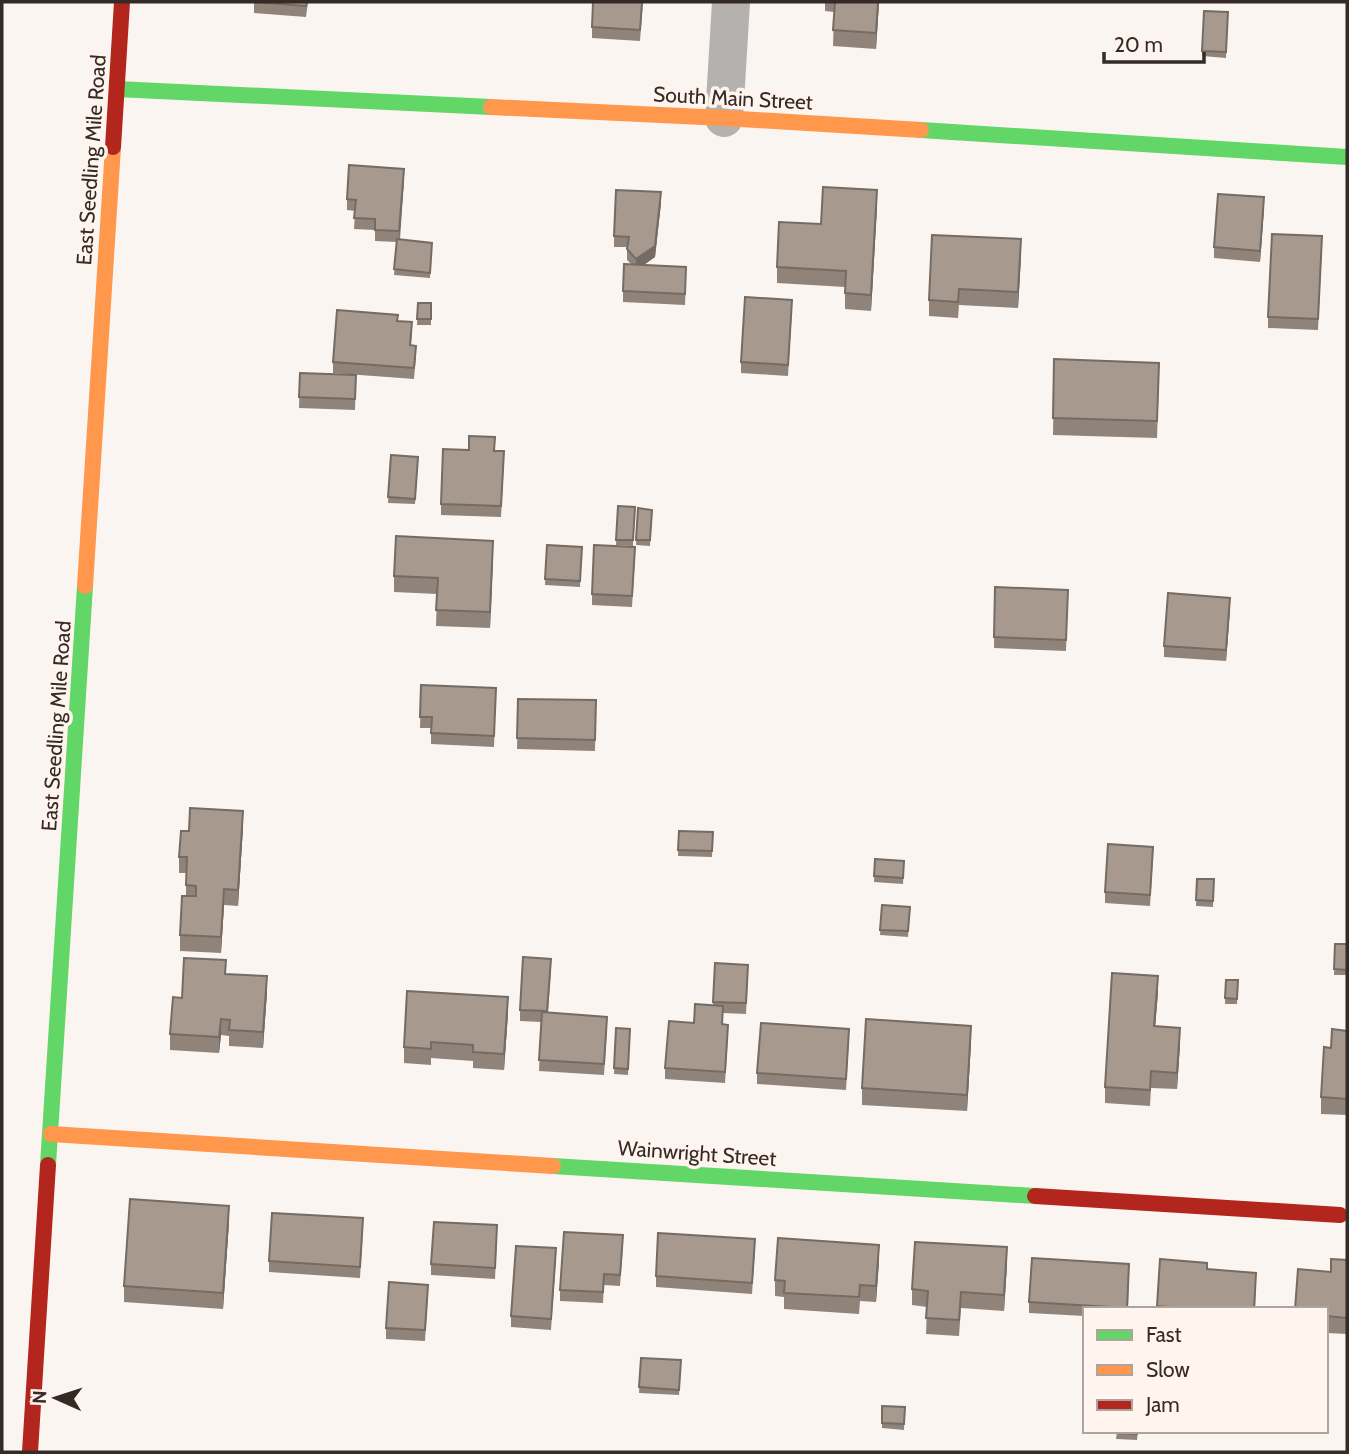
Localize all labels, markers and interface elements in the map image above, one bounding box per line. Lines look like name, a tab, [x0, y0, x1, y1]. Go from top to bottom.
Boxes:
scale bar	[1104, 21, 1204, 65]
text: 20 m	[1114, 32, 1163, 57]
street label: East Seedling Mile Road	[71, 54, 111, 266]
street label: South Main Street	[653, 81, 813, 115]
street label: East Seedling Mile Road	[36, 620, 76, 832]
street label: Wainwright Street	[617, 1135, 777, 1171]
legend	[1083, 1307, 1328, 1433]
text: Fast	[1146, 1322, 1182, 1347]
text: Slow	[1146, 1357, 1190, 1382]
north arrow	[21, 1363, 91, 1433]
text: N	[28, 1390, 51, 1404]
text: Jam	[1145, 1392, 1180, 1417]

